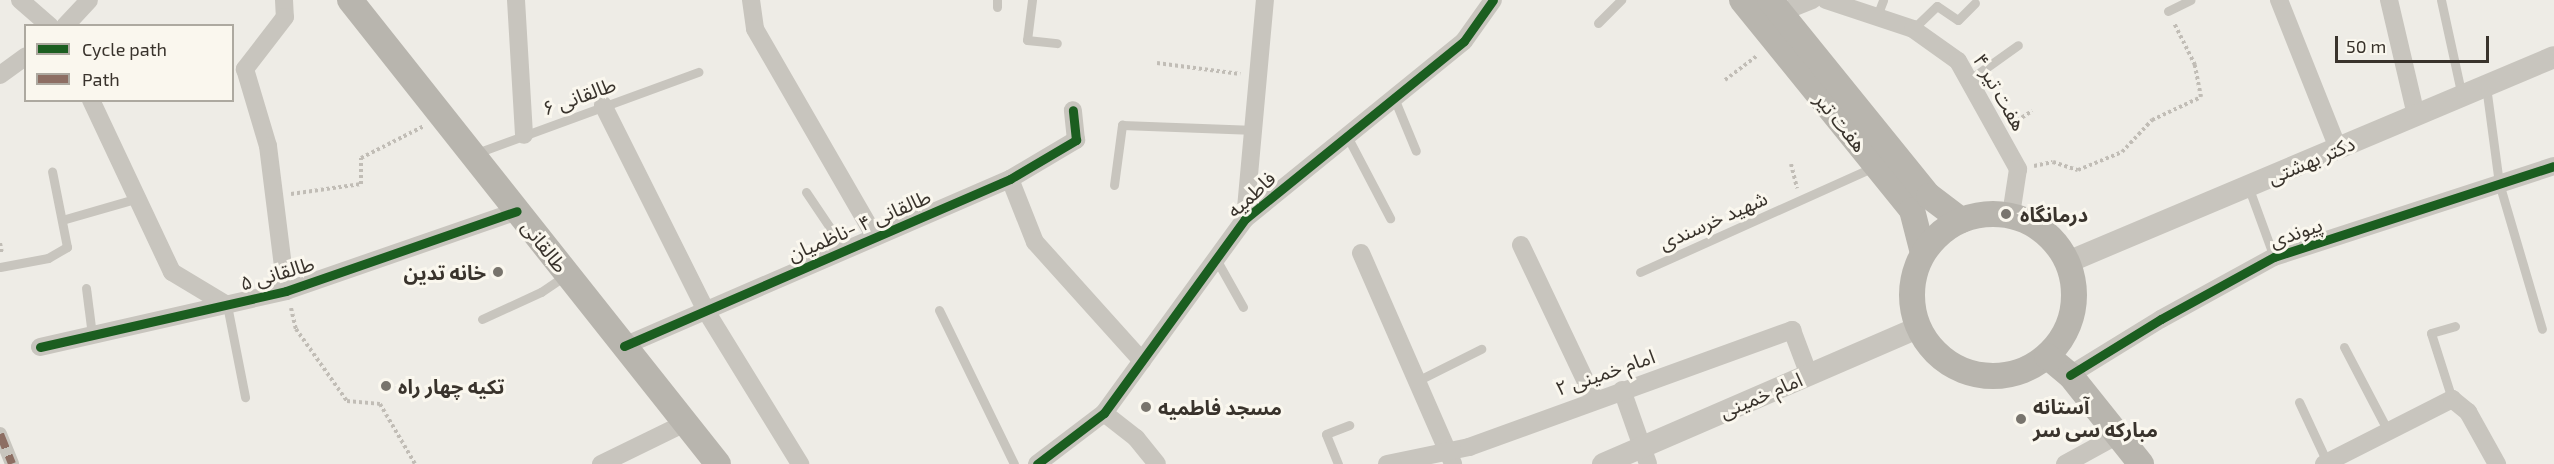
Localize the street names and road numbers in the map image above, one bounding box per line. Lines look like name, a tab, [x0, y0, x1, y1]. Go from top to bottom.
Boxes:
street label: هفت تیر ۴	[1968, 49, 2032, 135]
street label: طالقانی ۶	[539, 72, 619, 120]
street label: هفت تیر	[1810, 88, 1872, 156]
street label: دکتر بهشتی	[2264, 131, 2358, 189]
street label: فاطمیه	[1222, 166, 1280, 222]
street label: طالقانی ۴ -ناظمیان	[784, 184, 934, 266]
street label: شهید خرسندی	[1655, 185, 1771, 255]
street label: پیوندی	[2267, 212, 2325, 252]
street label: طالقانی	[517, 215, 573, 277]
street label: طالقانی ۵	[237, 251, 317, 295]
street label: امام خمینی ۲	[1552, 344, 1658, 400]
street label: امام خمینی	[1716, 367, 1806, 423]

